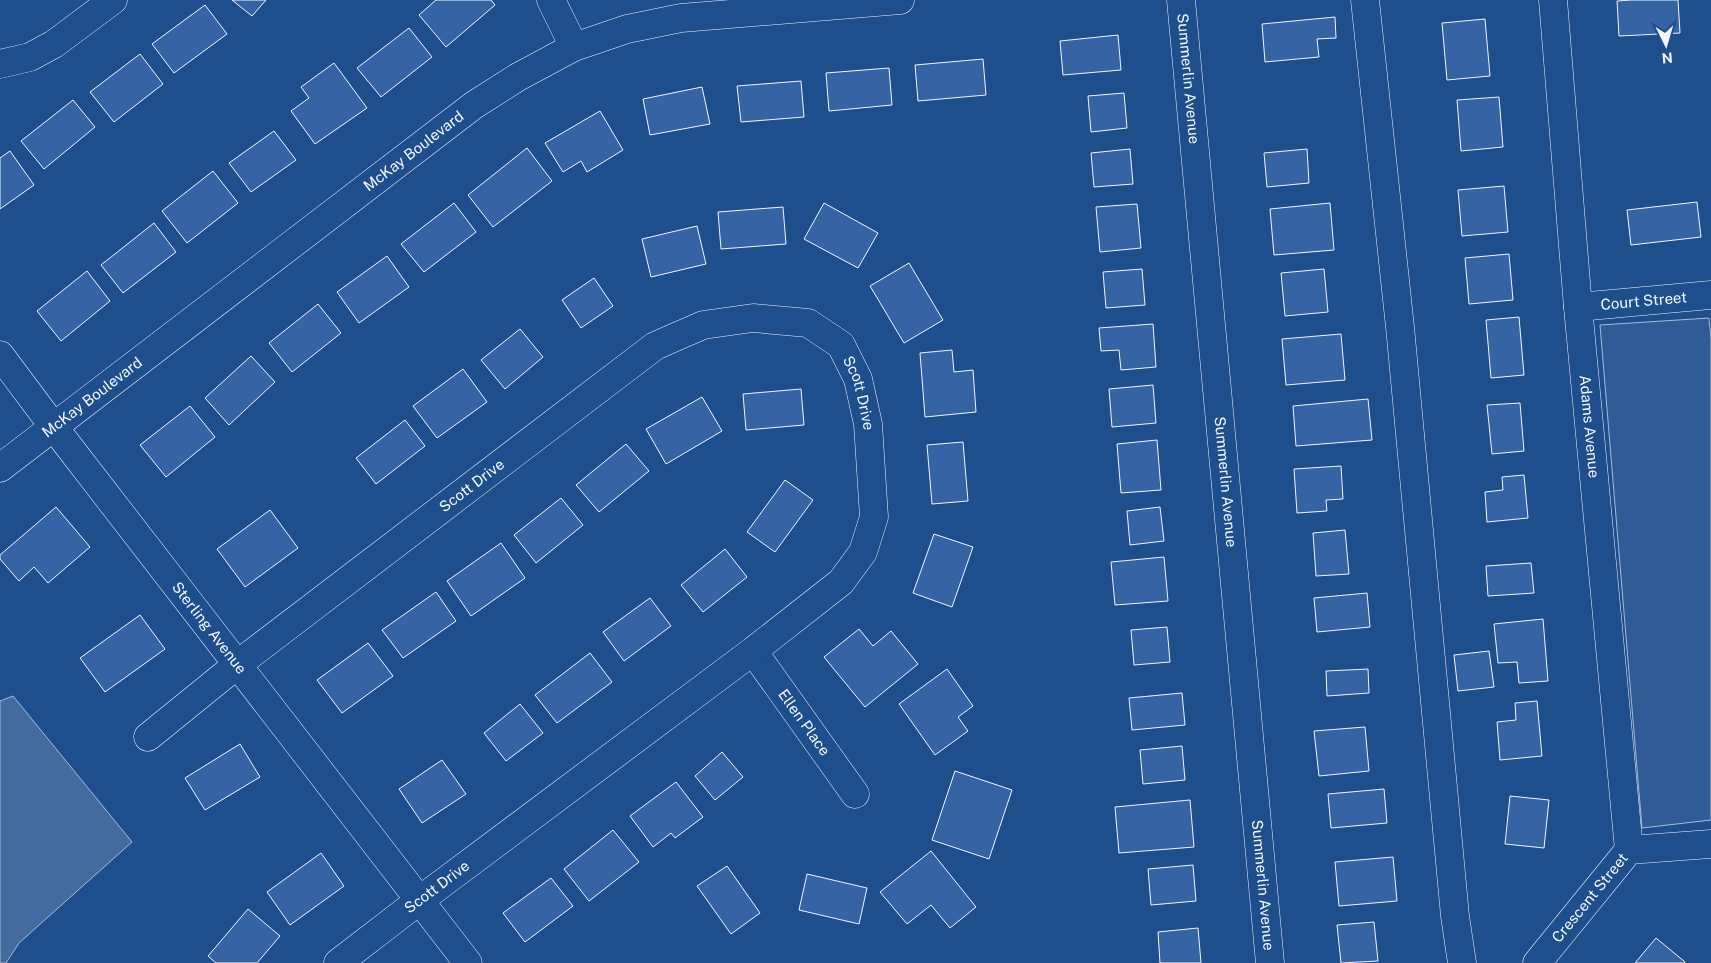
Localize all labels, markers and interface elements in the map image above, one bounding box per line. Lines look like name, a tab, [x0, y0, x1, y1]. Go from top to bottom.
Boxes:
street label: Summerlin Avenue	[1174, 12, 1203, 145]
north arrow	[1641, 20, 1691, 70]
text: N	[1661, 50, 1673, 66]
street label: McKay Boulevard	[360, 107, 467, 194]
street label: Court Street	[1600, 288, 1688, 313]
street label: McKay Boulevard	[38, 353, 145, 441]
street label: Scott Drive	[840, 353, 877, 431]
street label: Adams Avenue	[1576, 374, 1603, 479]
street label: Summerlin Avenue	[1212, 416, 1241, 548]
street label: Scott Drive	[436, 455, 507, 515]
street label: Sterling Avenue	[169, 579, 250, 677]
street label: Ellen Place	[775, 686, 834, 759]
street label: Summerlin Avenue	[1249, 819, 1278, 951]
street label: Crescent Street	[1548, 849, 1631, 946]
street label: Scott Drive	[401, 857, 472, 916]

